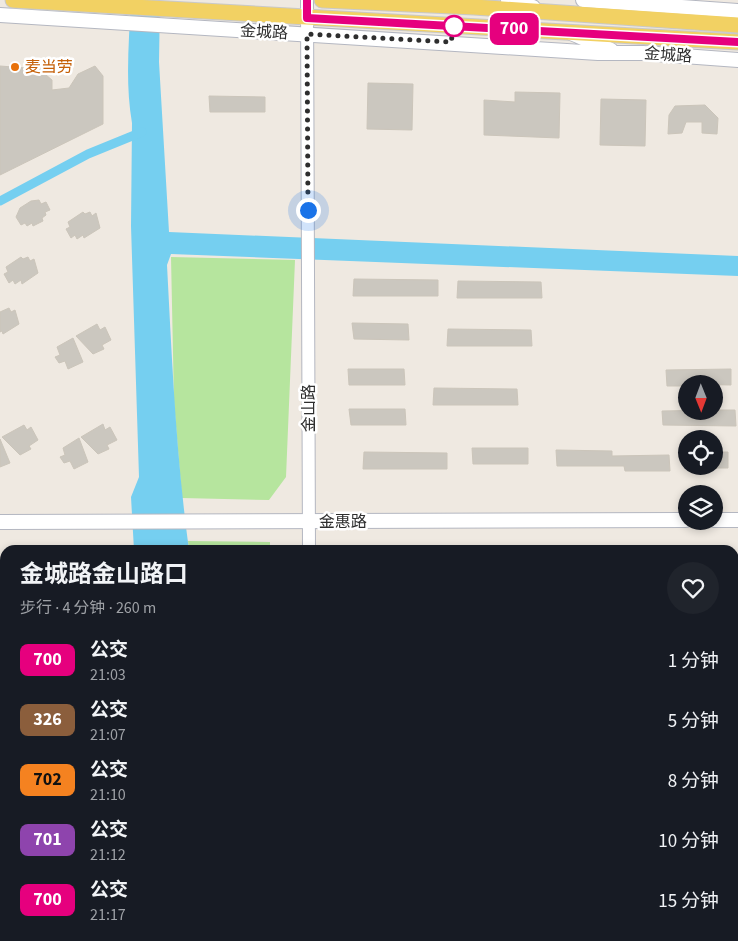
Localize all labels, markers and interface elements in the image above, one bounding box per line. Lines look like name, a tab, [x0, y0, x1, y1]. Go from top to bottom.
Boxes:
line badge: 700	[485, 13, 543, 45]
unlabelled marker	[443, 15, 465, 37]
text: 700	[500, 16, 528, 41]
street label: 金城路	[239, 20, 289, 44]
street label: 金城路	[643, 42, 693, 68]
place label: 麦当劳	[25, 56, 73, 78]
marker: 麦当劳	[9, 61, 21, 73]
your location	[296, 198, 321, 223]
north arrow	[678, 375, 722, 420]
map controls	[678, 375, 723, 530]
street label: 金山路	[298, 384, 320, 432]
button: locate	[678, 430, 723, 475]
button: layers	[678, 485, 723, 530]
street label: 金惠路	[319, 511, 367, 533]
text: 金城路金山路口	[20, 557, 188, 592]
button: heart	[667, 562, 719, 614]
text: 步行 · 4 分钟 · 260 m	[20, 597, 156, 619]
text: 公交	[90, 637, 128, 664]
text: 700	[33, 647, 62, 672]
text: 1 分钟	[668, 648, 719, 675]
text: 21:03	[90, 664, 126, 686]
text: 公交	[90, 697, 128, 724]
text: 326	[33, 707, 62, 732]
text: 5 分钟	[668, 708, 719, 735]
text: 21:07	[90, 724, 126, 746]
text: 公交	[90, 757, 128, 784]
text: 702	[33, 767, 62, 792]
text: 8 分钟	[668, 768, 719, 795]
text: 21:10	[90, 784, 126, 806]
text: 公交	[90, 817, 128, 844]
text: 701	[33, 827, 62, 852]
text: 10 分钟	[658, 828, 719, 855]
text: 21:12	[90, 844, 126, 866]
text: 公交	[90, 877, 128, 904]
text: 700	[33, 887, 62, 912]
text: 15 分钟	[658, 888, 719, 915]
text: 21:17	[90, 904, 126, 926]

